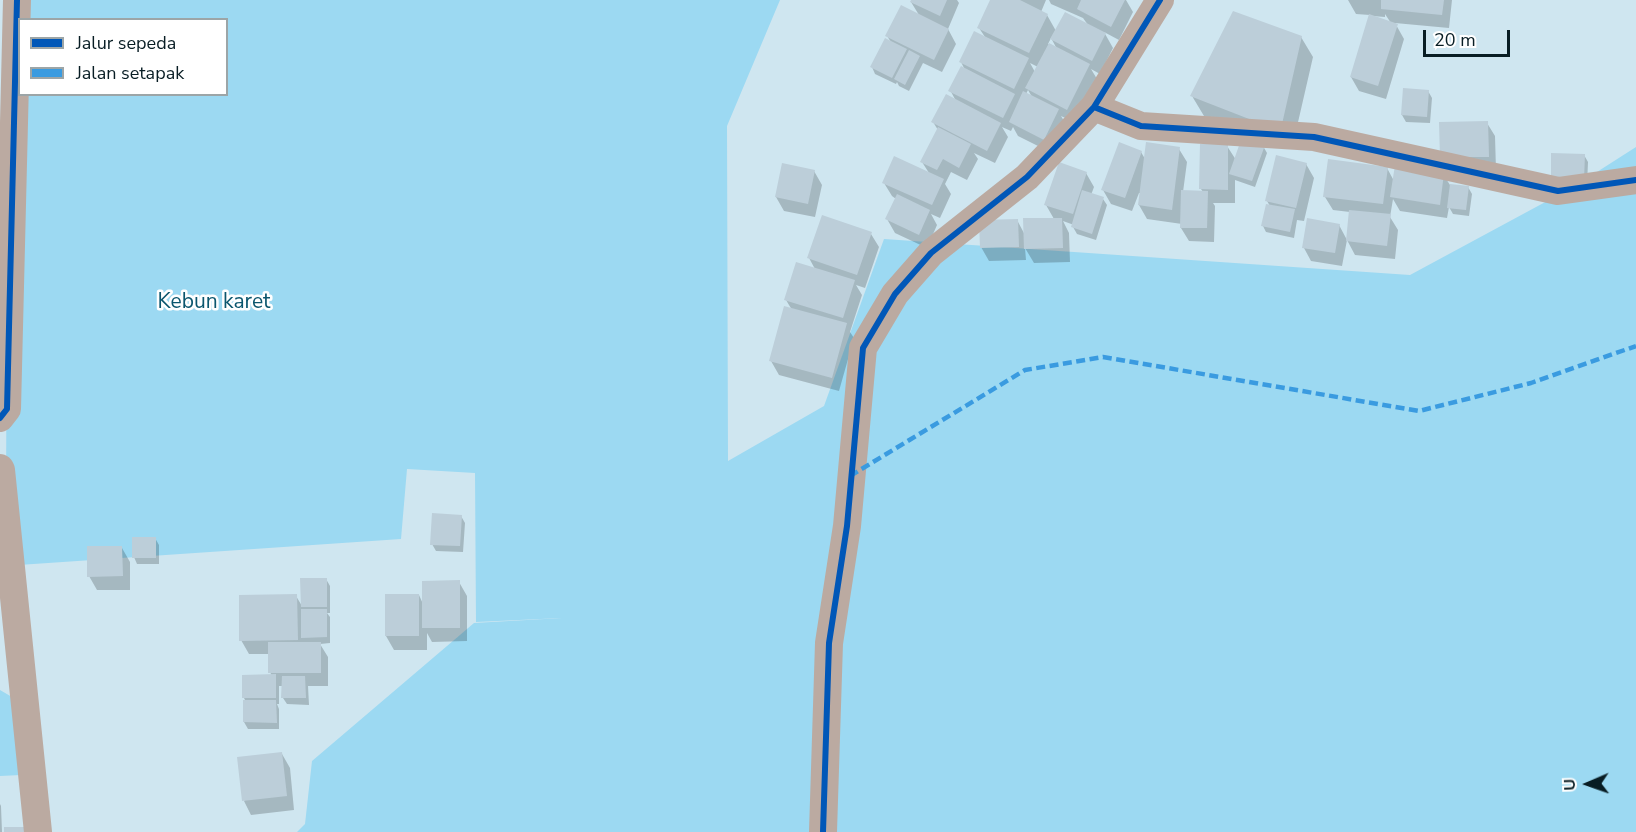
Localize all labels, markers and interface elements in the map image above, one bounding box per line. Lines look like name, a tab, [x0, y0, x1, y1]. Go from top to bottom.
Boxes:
legend	[18, 18, 228, 96]
scale bar	[1426, 18, 1513, 56]
text: 20 m	[1434, 28, 1476, 52]
text: Jalur sepeda	[76, 31, 176, 55]
text: Jalan setapak	[76, 61, 184, 85]
park label: Kebun karet	[158, 290, 270, 316]
north arrow	[1558, 754, 1618, 814]
text: U	[1559, 778, 1581, 791]

